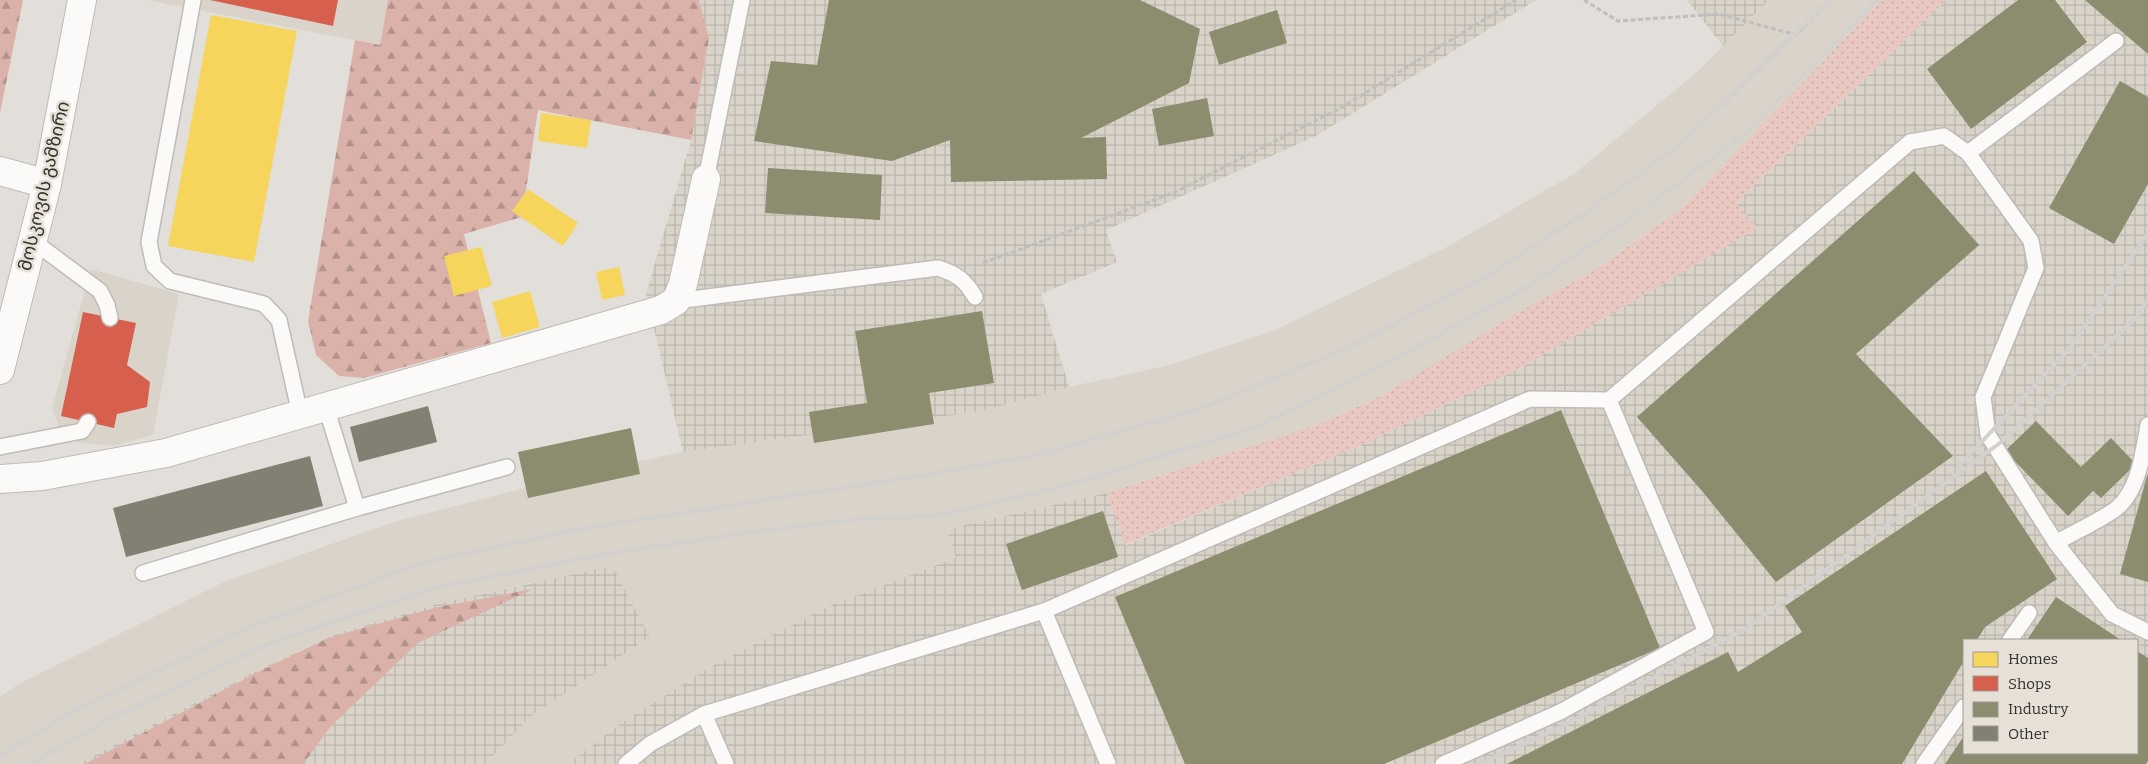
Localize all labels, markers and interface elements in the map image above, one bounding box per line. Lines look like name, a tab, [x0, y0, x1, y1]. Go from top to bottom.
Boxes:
street label: მოსკოვის გამზირი	[14, 99, 74, 273]
legend	[1963, 639, 2138, 754]
text: Homes	[2008, 650, 2058, 668]
text: Shops	[2008, 675, 2051, 693]
text: Industry	[2008, 700, 2068, 718]
text: Other	[2008, 725, 2049, 743]

